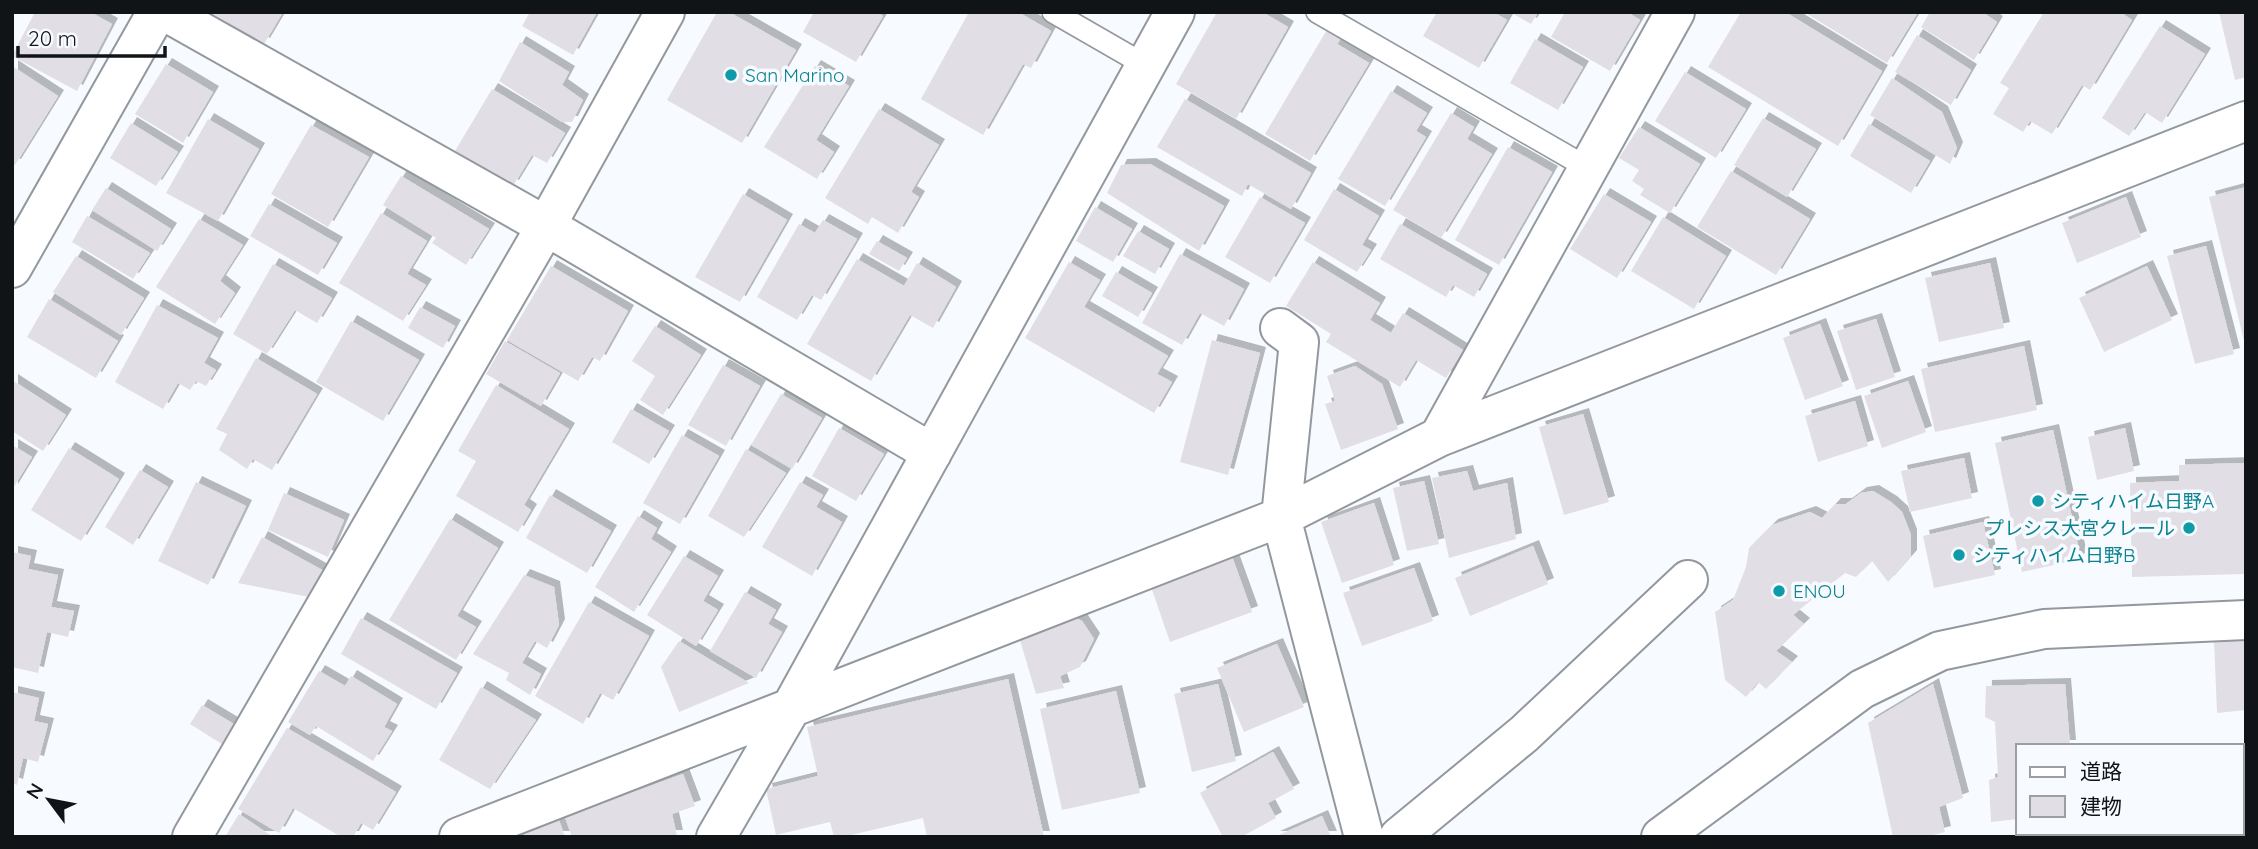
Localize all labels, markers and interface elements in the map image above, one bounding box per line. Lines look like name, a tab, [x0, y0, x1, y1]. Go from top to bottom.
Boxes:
scale bar	[18, 14, 164, 58]
text: 20 m	[28, 25, 77, 51]
place label: San Marino	[745, 63, 844, 87]
marker: San Marino	[723, 67, 739, 83]
place label: シティハイム日野A	[2052, 489, 2214, 513]
marker: シティハイム日野A	[2030, 493, 2046, 509]
place label: プレシス大宮クレール	[1985, 516, 2175, 540]
marker: プレシス大宮クレール	[2181, 520, 2197, 536]
place label: シティハイム日野B	[1973, 543, 2135, 567]
marker: シティハイム日野B	[1951, 547, 1967, 563]
place label: ENOU	[1793, 579, 1846, 603]
marker: ENOU	[1771, 583, 1787, 599]
legend	[2016, 744, 2244, 835]
text: 道路	[2080, 758, 2122, 784]
north arrow	[14, 765, 84, 835]
text: N	[21, 779, 48, 803]
text: 建物	[2080, 793, 2122, 819]

